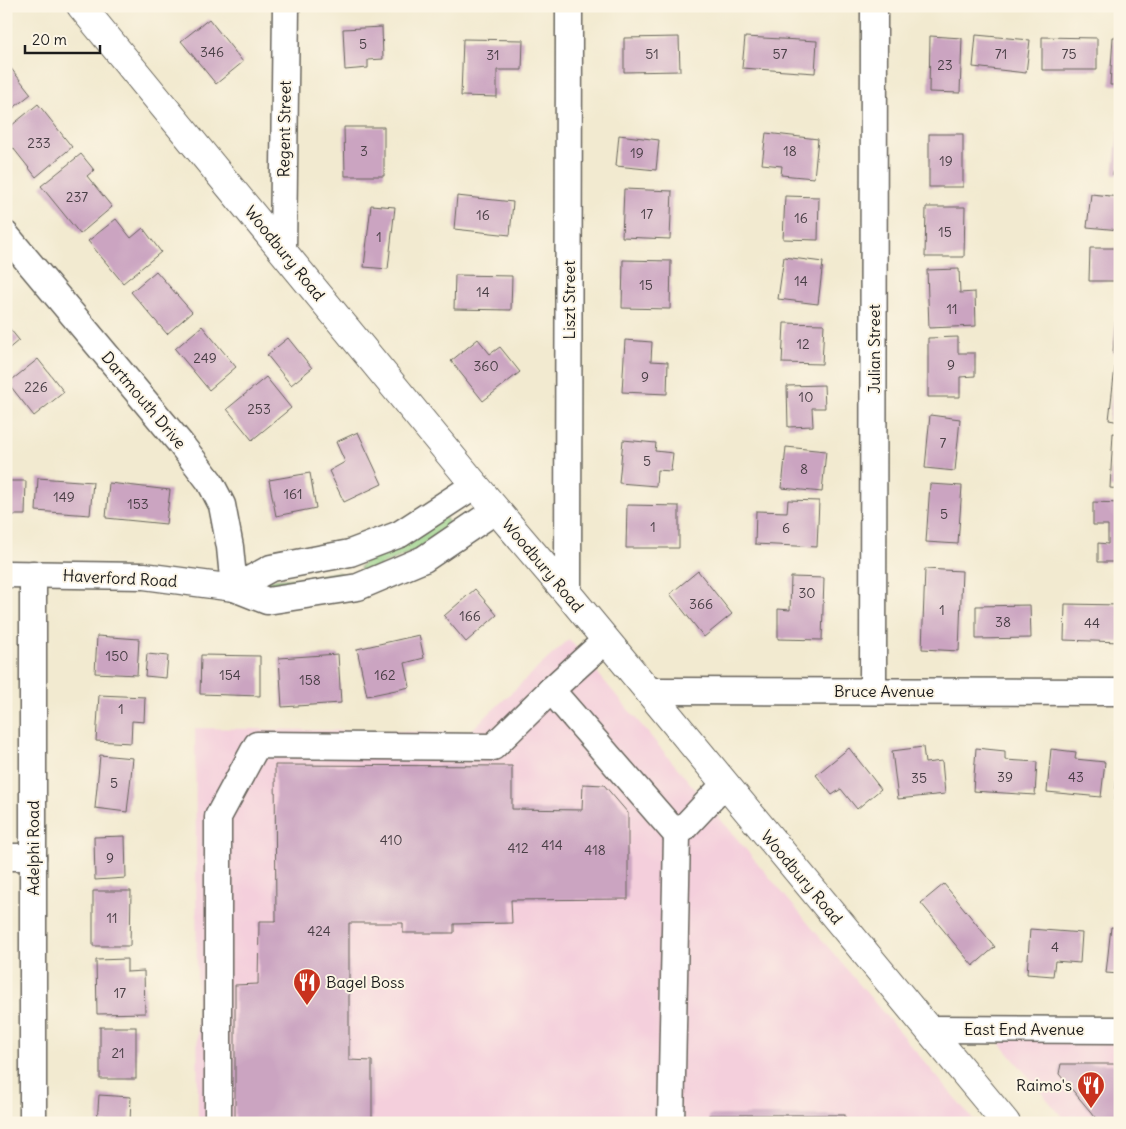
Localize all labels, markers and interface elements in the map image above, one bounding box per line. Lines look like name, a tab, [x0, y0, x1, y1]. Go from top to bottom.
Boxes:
scale bar	[25, 22, 100, 54]
text: 20 m	[32, 30, 67, 49]
house number: 5	[359, 35, 367, 53]
house number: 346	[200, 43, 224, 61]
house number: 51	[645, 45, 659, 63]
house number: 57	[773, 45, 788, 63]
house number: 71	[995, 45, 1007, 63]
house number: 75	[1062, 45, 1076, 63]
house number: 31	[486, 46, 500, 64]
house number: 23	[937, 56, 953, 74]
street label: Regent Street	[273, 80, 295, 178]
house number: 233	[27, 134, 51, 152]
house number: 3	[360, 142, 368, 160]
house number: 18	[783, 142, 797, 160]
house number: 19	[630, 144, 644, 162]
house number: 19	[939, 152, 953, 170]
house number: 237	[66, 188, 88, 206]
street label: Woodbury Road	[241, 201, 329, 305]
house number: 17	[641, 205, 653, 223]
house number: 16	[476, 206, 490, 224]
house number: 16	[794, 209, 808, 227]
house number: 15	[938, 223, 952, 241]
house number: 1	[376, 228, 382, 246]
street label: Liszt Street	[559, 260, 579, 340]
house number: 14	[794, 272, 808, 290]
house number: 15	[639, 276, 653, 294]
house number: 14	[476, 283, 490, 301]
house number: 11	[946, 300, 958, 318]
street label: Julian Street	[864, 304, 884, 394]
house number: 12	[796, 335, 810, 353]
street label: Dartmouth Drive	[97, 347, 191, 453]
house number: 249	[193, 349, 217, 367]
house number: 9	[947, 356, 955, 374]
house number: 360	[473, 357, 499, 375]
house number: 9	[641, 368, 649, 386]
house number: 226	[24, 378, 48, 396]
house number: 10	[799, 388, 813, 406]
house number: 253	[247, 400, 271, 418]
house number: 7	[940, 434, 947, 452]
house number: 5	[643, 452, 651, 470]
house number: 8	[800, 460, 808, 478]
house number: 161	[283, 485, 303, 503]
house number: 149	[53, 488, 75, 506]
house number: 153	[127, 495, 149, 513]
house number: 5	[940, 505, 948, 523]
street label: Woodbury Road	[498, 514, 588, 616]
house number: 1	[650, 518, 656, 536]
house number: 6	[782, 519, 790, 537]
street label: Haverford Road	[62, 565, 178, 591]
house number: 30	[798, 584, 816, 602]
house number: 366	[689, 595, 713, 613]
house number: 1	[939, 601, 945, 619]
house number: 166	[459, 607, 481, 625]
house number: 38	[995, 613, 1011, 631]
house number: 44	[1084, 614, 1100, 632]
house number: 150	[106, 647, 128, 665]
house number: 154	[219, 666, 241, 684]
house number: 162	[374, 666, 396, 684]
house number: 158	[299, 671, 321, 689]
street label: Bruce Avenue	[834, 681, 934, 701]
house number: 1	[118, 700, 124, 718]
house number: 39	[997, 768, 1013, 786]
house number: 43	[1068, 768, 1084, 786]
house number: 35	[911, 769, 927, 787]
house number: 5	[110, 774, 118, 792]
street label: Adelphi Road	[23, 800, 43, 896]
street label: Woodbury Road	[757, 826, 847, 928]
house number: 410	[380, 831, 402, 849]
house number: 414	[541, 836, 563, 854]
house number: 412	[507, 839, 529, 857]
house number: 418	[584, 841, 606, 859]
house number: 9	[106, 849, 114, 867]
house number: 11	[106, 909, 118, 927]
house number: 424	[307, 922, 331, 940]
house number: 4	[1051, 938, 1059, 956]
restaurant icon: Bagel Boss	[292, 967, 322, 1006]
place label: Bagel Boss	[326, 972, 405, 992]
house number: 17	[114, 984, 126, 1002]
street label: East End Avenue	[964, 1019, 1084, 1039]
house number: 21	[111, 1044, 125, 1062]
restaurant icon: Raimo's	[1076, 1070, 1106, 1109]
place label: Raimo's	[1016, 1075, 1072, 1095]

